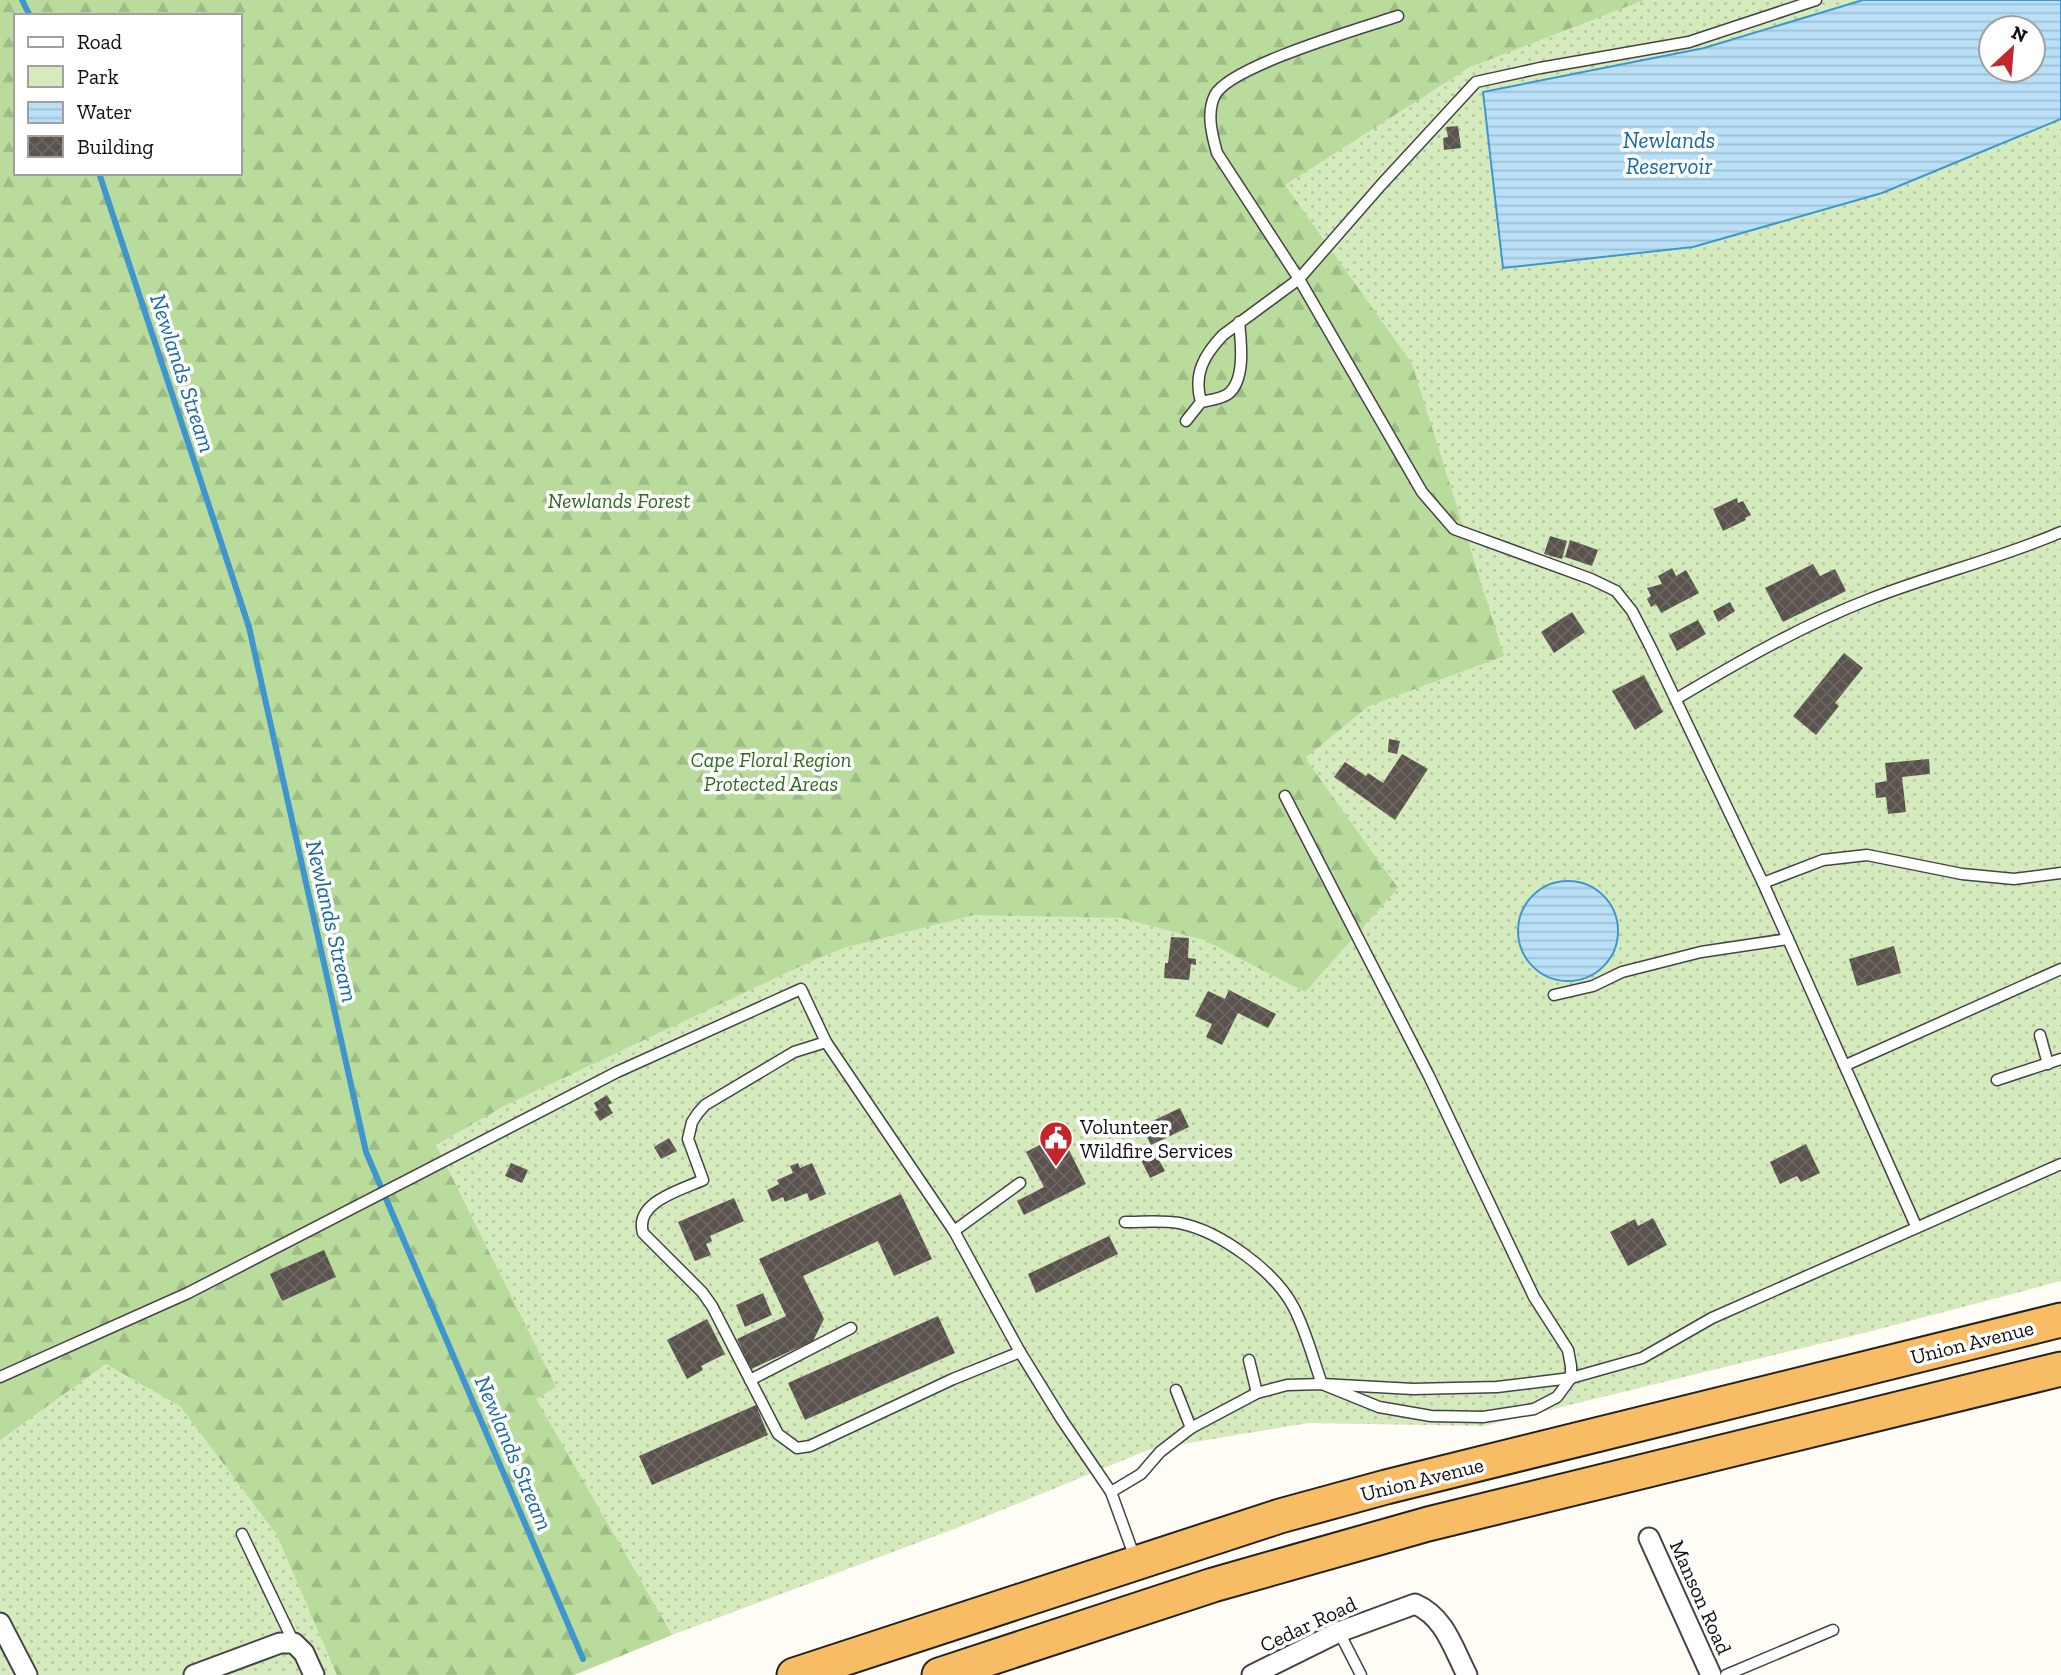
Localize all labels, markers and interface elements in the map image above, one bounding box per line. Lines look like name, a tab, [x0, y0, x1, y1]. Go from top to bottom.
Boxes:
legend	[14, 14, 242, 175]
north arrow	[1977, 14, 2047, 84]
text: N	[2008, 21, 2031, 48]
text: Road	[77, 29, 123, 54]
text: Park	[77, 64, 119, 89]
text: Water	[77, 99, 132, 124]
water label: Newlands Reservoir	[1623, 126, 1715, 180]
text: Building	[77, 134, 154, 159]
water label: Newlands Stream	[144, 290, 222, 456]
park label: Newlands Forest	[548, 488, 690, 513]
park label: Cape Floral Region Protected Areas	[690, 747, 852, 796]
water label: Newlands Stream	[300, 837, 364, 1005]
place label: Volunteer Wildfire Services	[1079, 1114, 1233, 1163]
public building icon: Volunteer Wildfire Services	[1037, 1119, 1075, 1168]
street label: Union Avenue	[1908, 1315, 2036, 1369]
water label: Newlands Stream	[469, 1371, 559, 1535]
street label: Union Avenue	[1358, 1452, 1486, 1506]
street label: Manson Road	[1665, 1536, 1738, 1658]
street label: Cedar Road	[1256, 1591, 1361, 1657]

